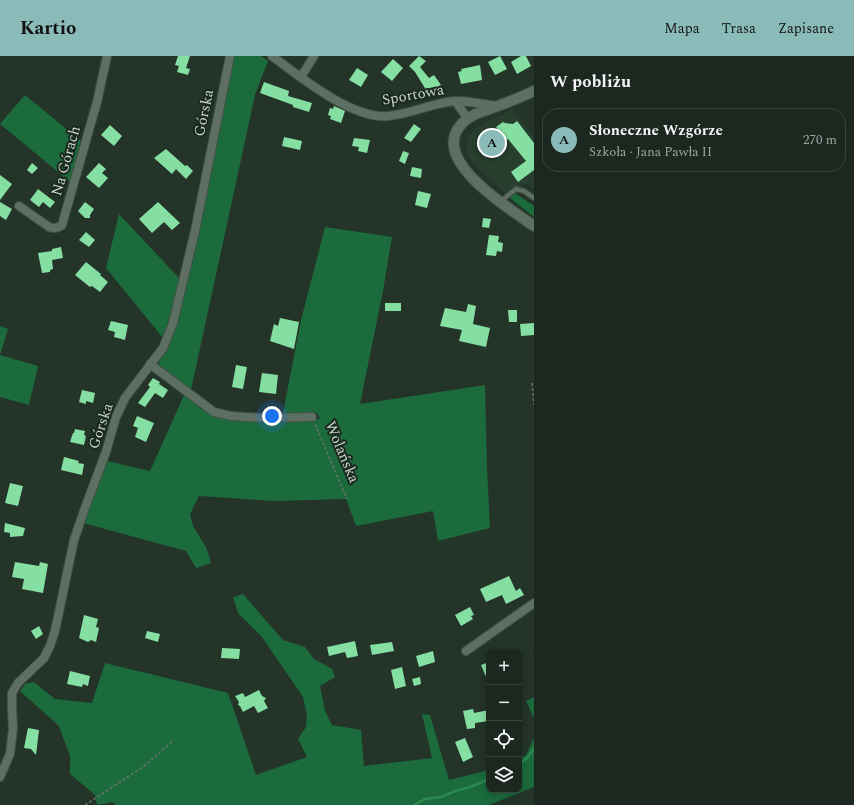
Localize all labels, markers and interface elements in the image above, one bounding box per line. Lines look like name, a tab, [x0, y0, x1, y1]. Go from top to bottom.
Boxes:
text: Kartio	[20, 14, 76, 43]
text: Mapa	[664, 18, 700, 39]
text: Trasa	[722, 18, 756, 39]
text: Zapisane	[778, 18, 834, 39]
text: W pobliżu	[550, 69, 631, 95]
street label: Sportowa	[380, 78, 446, 112]
street label: Górska	[188, 87, 220, 139]
text: Słoneczne Wzgórze	[589, 119, 723, 142]
street label: Na Górach	[45, 123, 87, 199]
pin: A	[479, 128, 505, 158]
text: A	[559, 130, 569, 150]
text: 270 m	[803, 130, 837, 150]
text: Szkoła · Jana Pawła II	[589, 142, 712, 162]
street label: Górska	[82, 399, 120, 452]
your location	[262, 406, 282, 426]
street label: Wolańska	[319, 418, 366, 487]
map controls	[486, 649, 522, 793]
button: +	[486, 649, 522, 685]
button: −	[486, 685, 522, 721]
button: locate	[486, 721, 522, 757]
button: layers	[486, 757, 522, 793]

